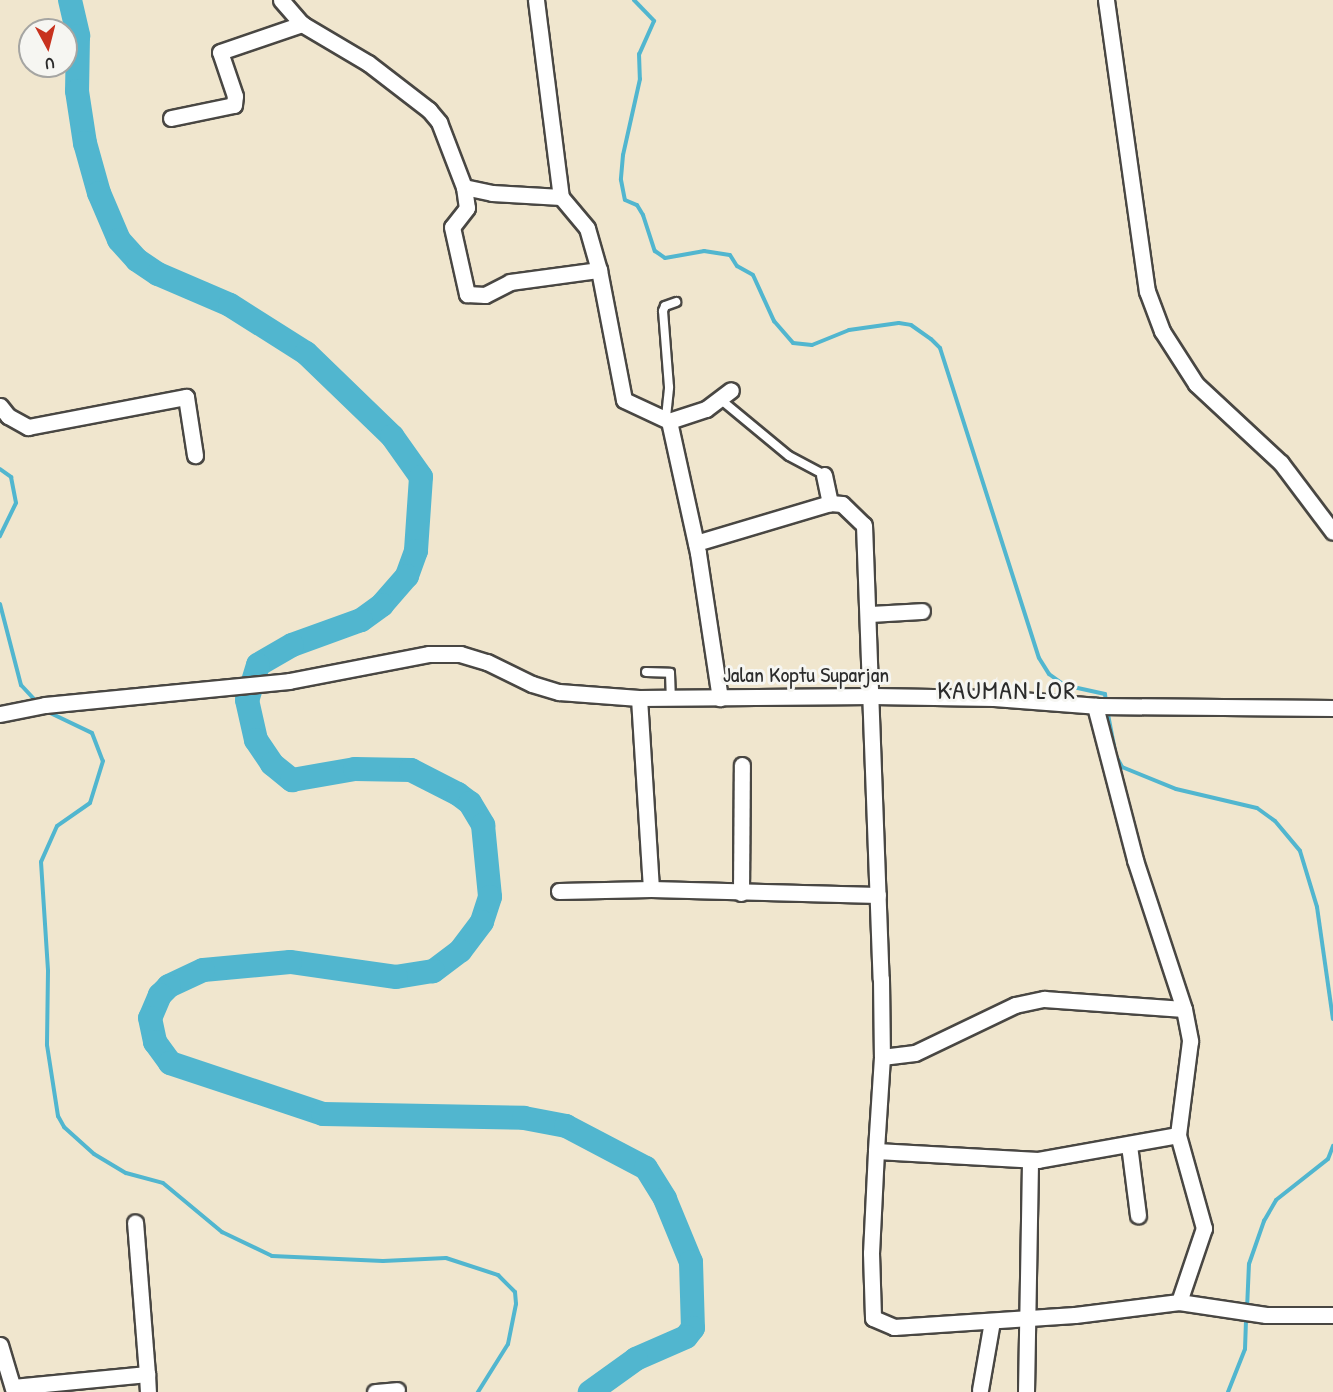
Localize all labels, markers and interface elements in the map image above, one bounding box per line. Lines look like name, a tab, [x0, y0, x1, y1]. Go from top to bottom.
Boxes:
north arrow	[18, 18, 78, 78]
text: U	[44, 52, 56, 75]
street label: Jalan Koptu Suparjan	[723, 662, 889, 688]
district label: KAUMAN LOR	[937, 674, 1077, 706]

